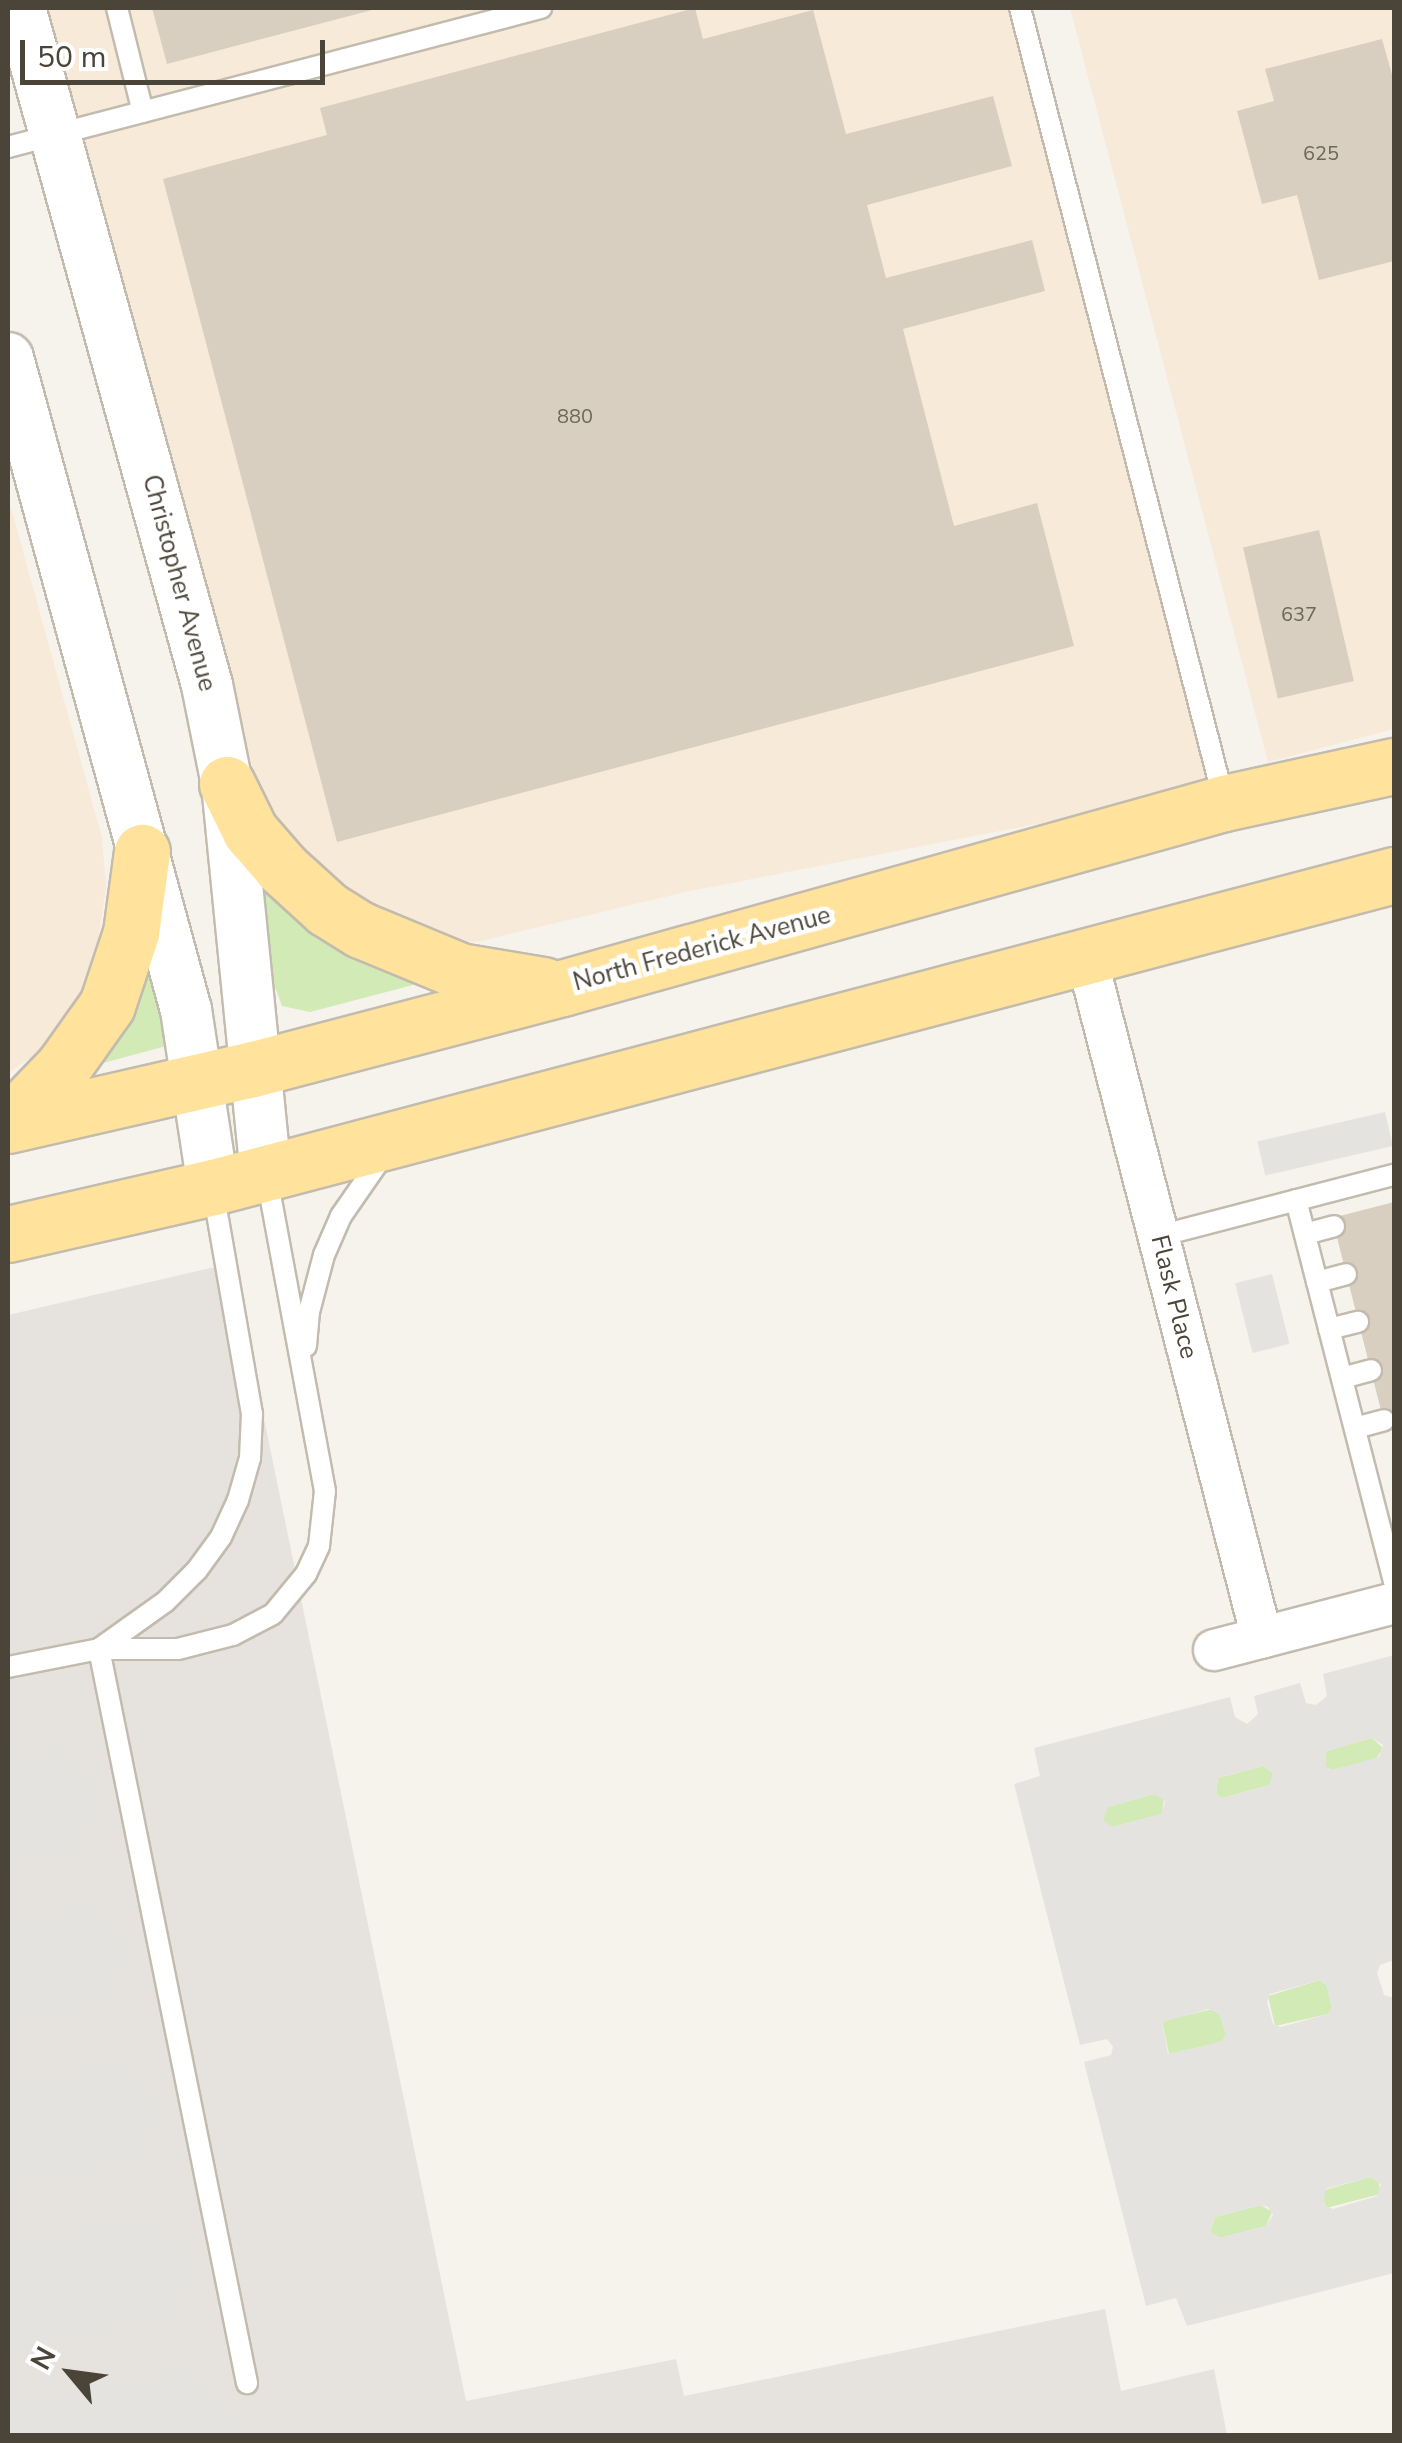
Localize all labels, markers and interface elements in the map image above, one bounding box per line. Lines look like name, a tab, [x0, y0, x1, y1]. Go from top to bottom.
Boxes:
scale bar	[25, 20, 330, 82]
text: 50 m	[37, 37, 106, 78]
house number: 625	[1303, 141, 1339, 165]
house number: 880	[557, 404, 593, 428]
street label: Christopher Avenue	[136, 472, 222, 694]
house number: 637	[1281, 602, 1317, 626]
street label: North Frederick Avenue	[570, 900, 834, 998]
street label: Flask Place	[1144, 1232, 1204, 1362]
north arrow	[20, 2323, 120, 2423]
text: N	[22, 2340, 65, 2377]

